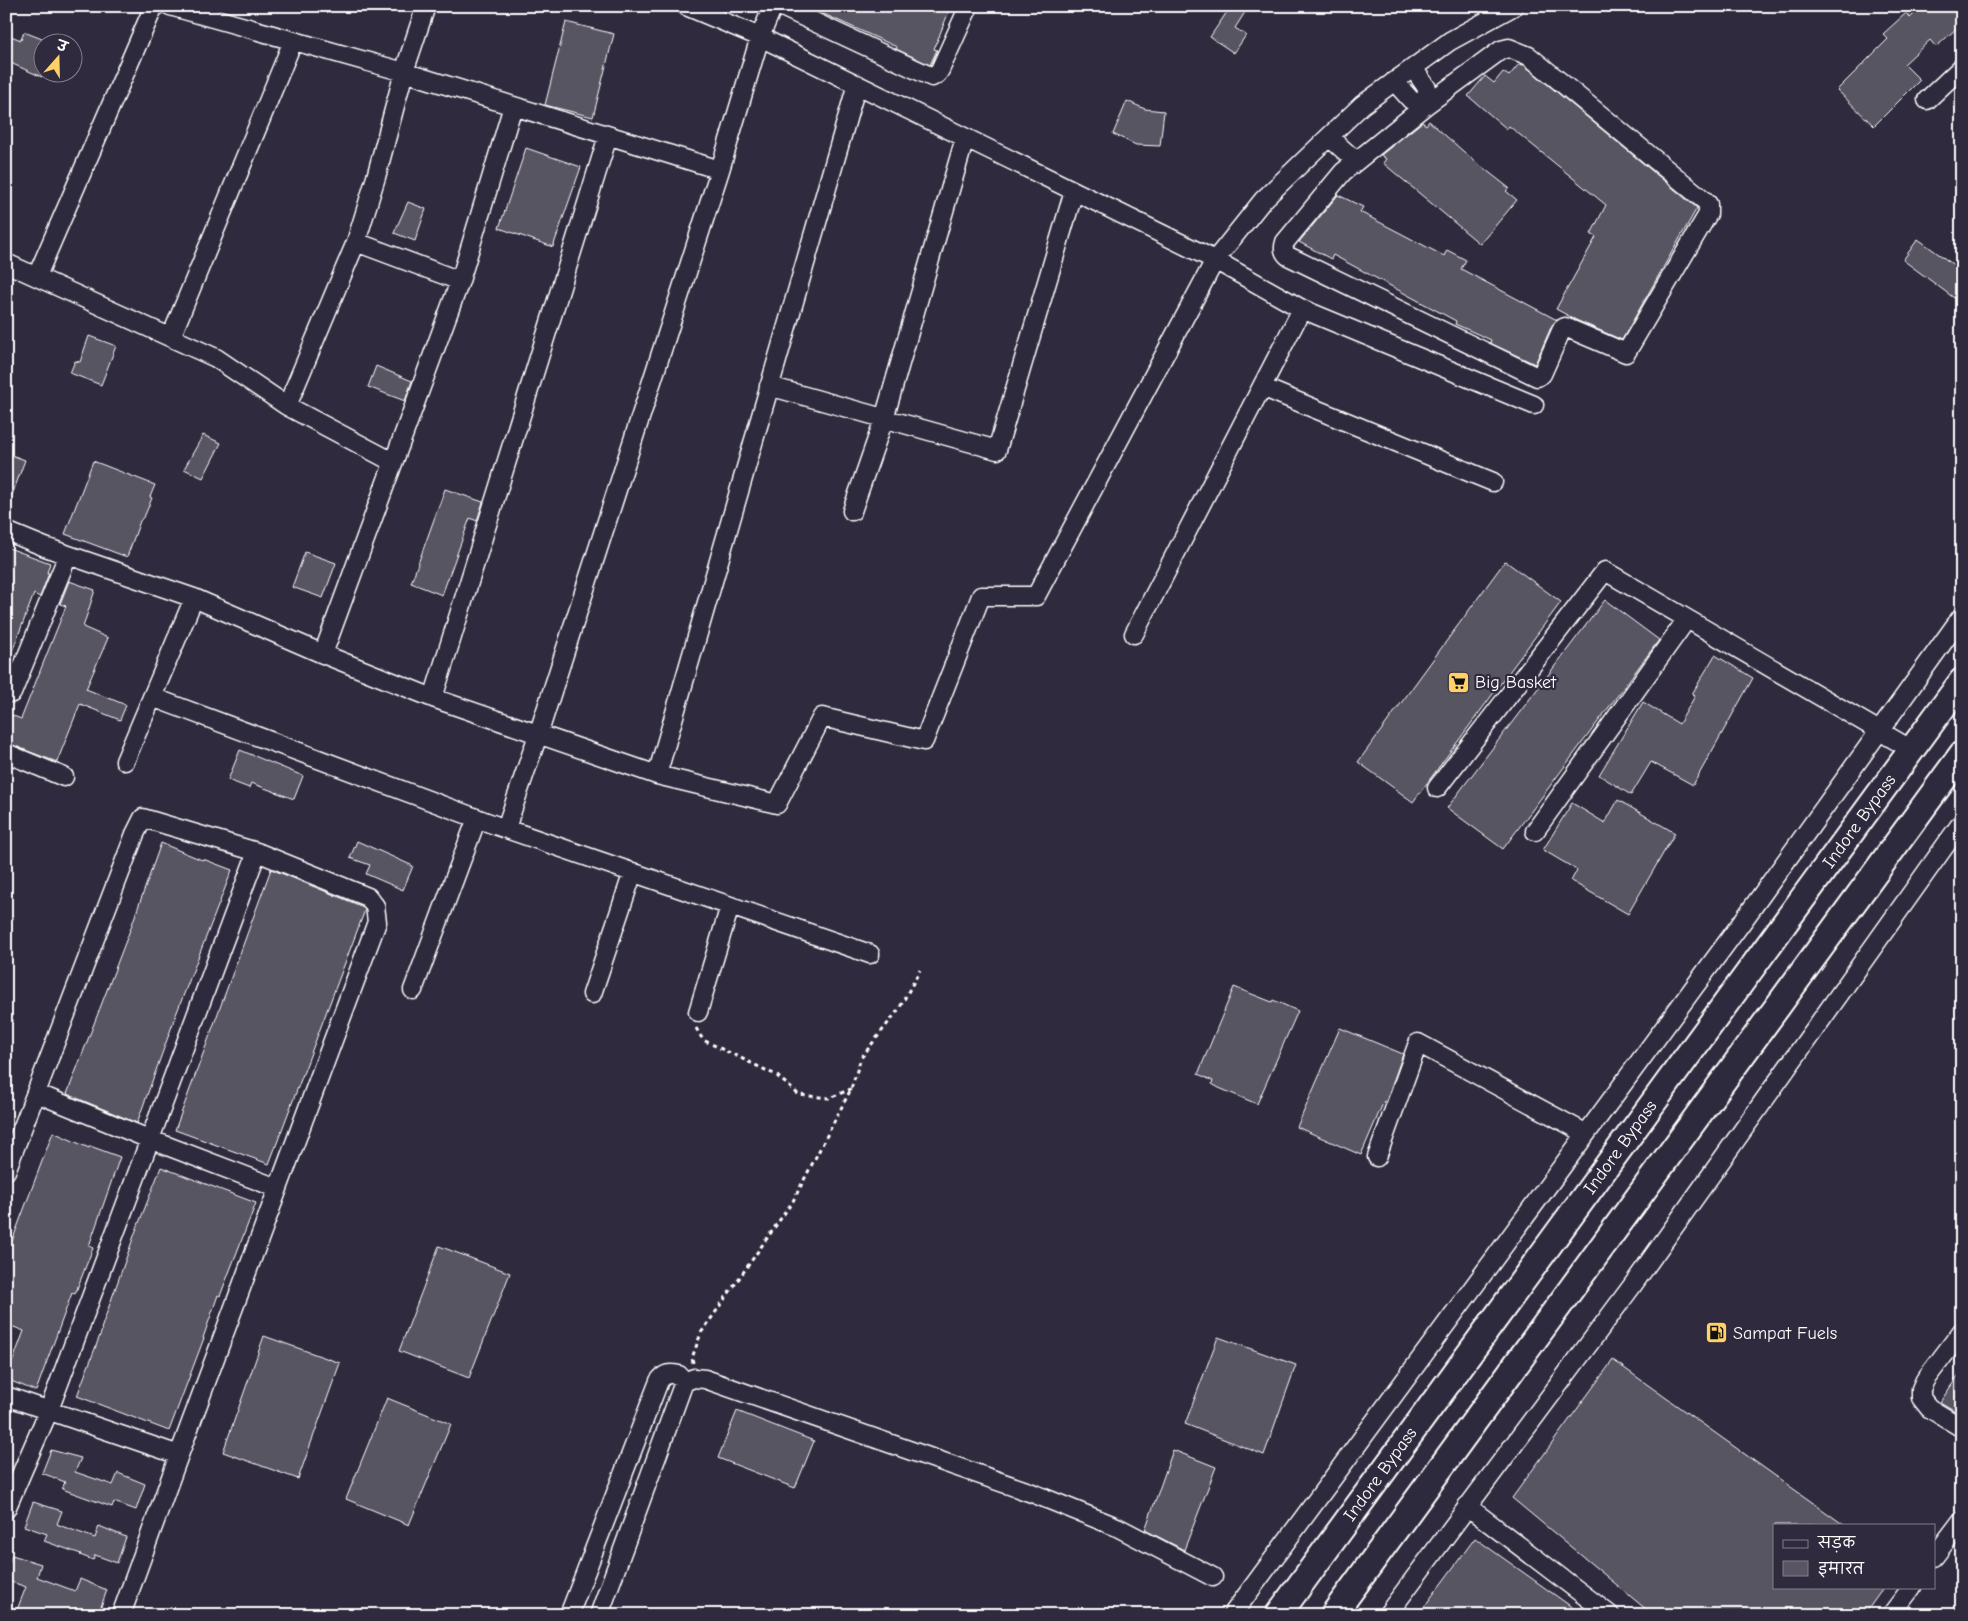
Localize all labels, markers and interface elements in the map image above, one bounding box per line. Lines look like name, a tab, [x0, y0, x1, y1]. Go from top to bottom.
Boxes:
north arrow	[32, 32, 82, 82]
text: उ	[53, 36, 71, 56]
supermarket icon: Big Basket	[1447, 670, 1471, 694]
place label: Big Basket	[1475, 672, 1557, 693]
street label: Indore Bypass	[1818, 770, 1901, 872]
street label: Indore Bypass	[1579, 1096, 1662, 1198]
fuel station icon: Sampat Fuels	[1705, 1321, 1729, 1345]
place label: Sampat Fuels	[1733, 1323, 1837, 1344]
street label: Indore Bypass	[1339, 1423, 1422, 1525]
legend	[1773, 1524, 1936, 1588]
text: सड़क	[1817, 1534, 1856, 1553]
text: इमारत	[1818, 1560, 1865, 1578]

